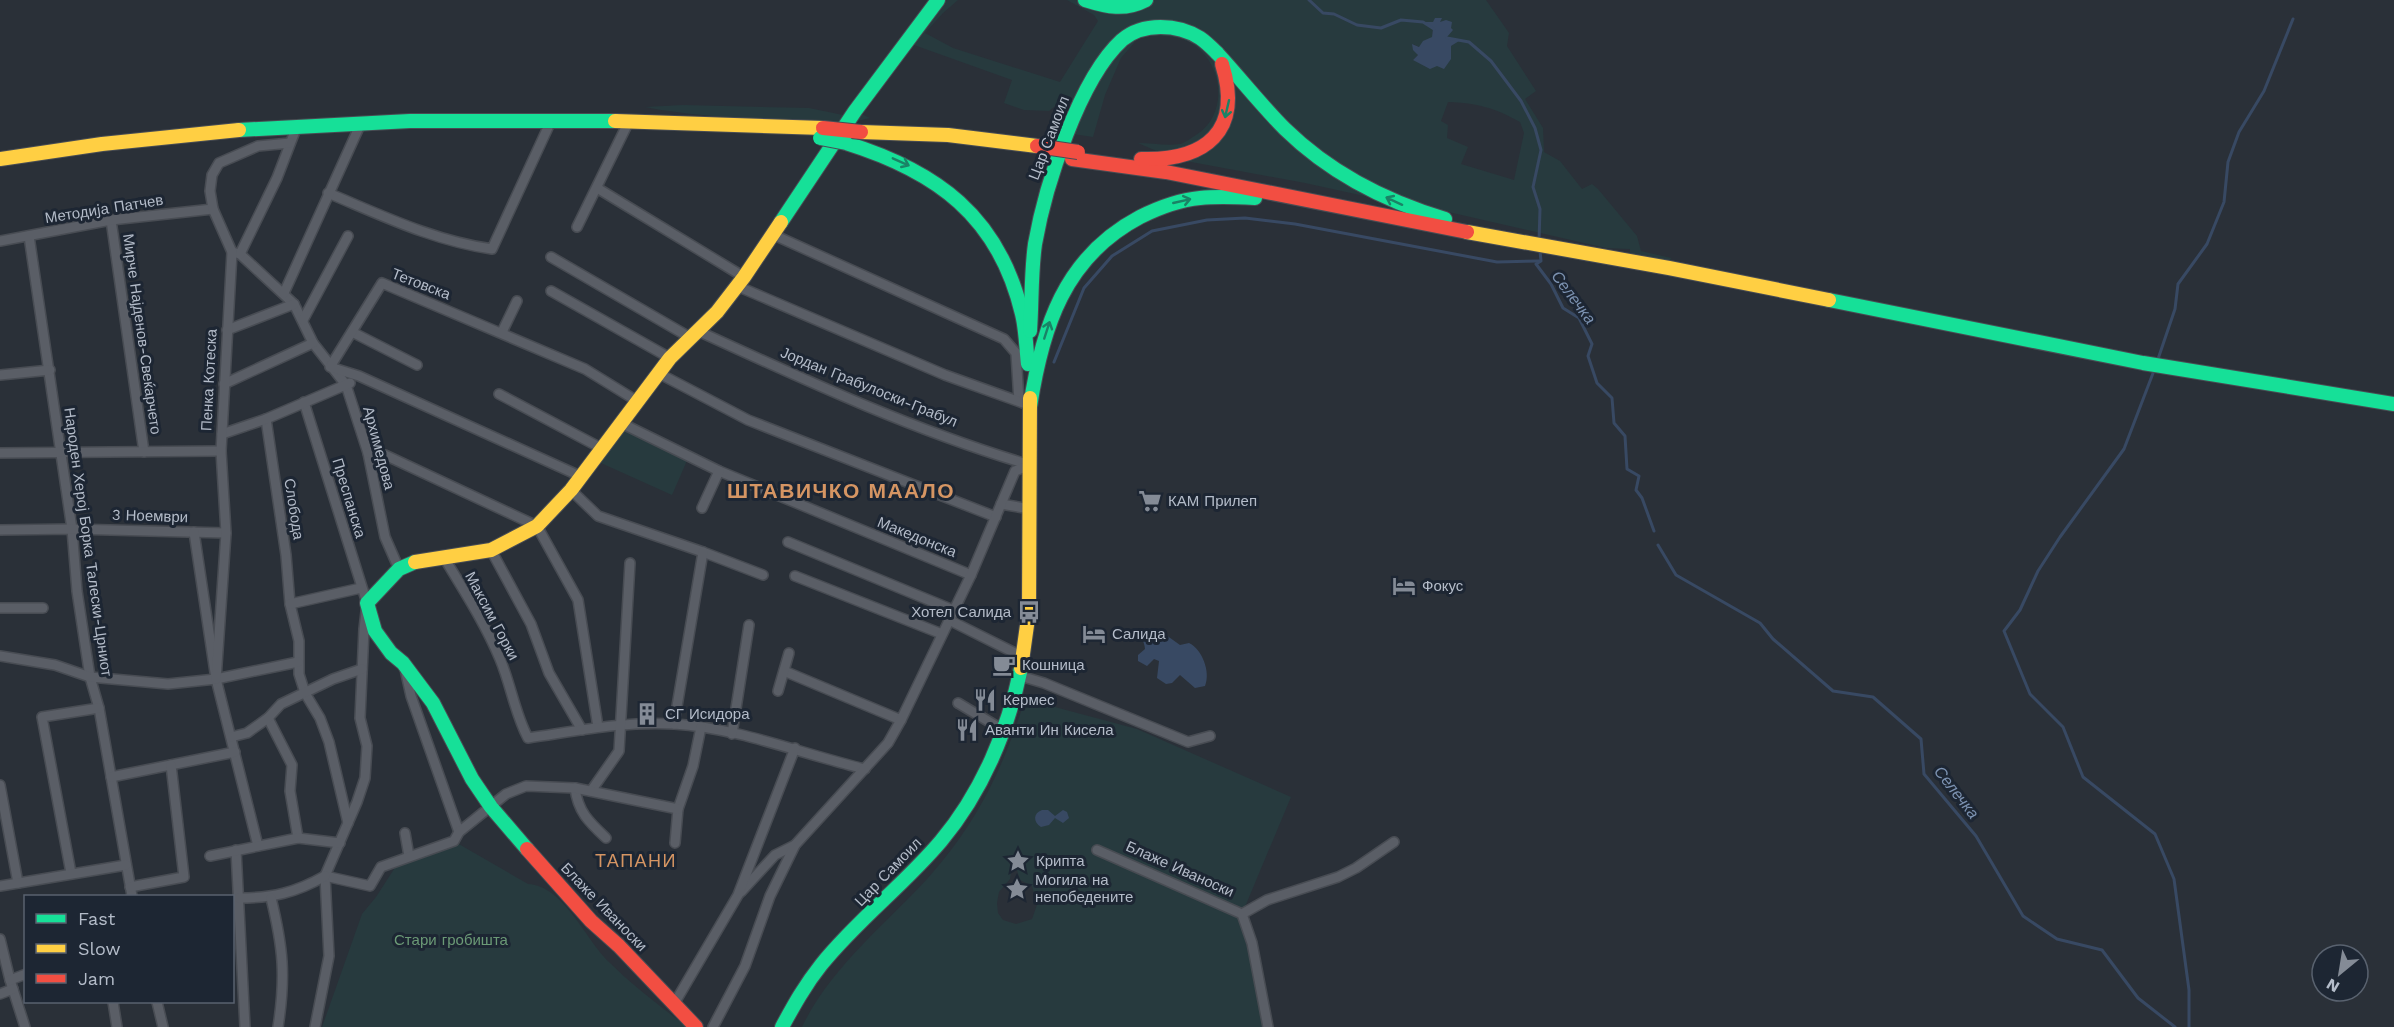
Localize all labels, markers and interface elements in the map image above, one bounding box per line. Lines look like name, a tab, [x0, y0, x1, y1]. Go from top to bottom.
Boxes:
street label: Цар Самоил	[1025, 94, 1073, 182]
one-way arrow	[1221, 99, 1233, 118]
one-way arrow	[891, 157, 910, 168]
street label: Методиjа Патчев	[44, 191, 164, 227]
one-way arrow	[1172, 195, 1191, 207]
one-way arrow	[1386, 195, 1404, 206]
street label: Мирче Најденов-Свеќарчето	[119, 232, 165, 436]
street label: Тетовска	[389, 265, 454, 304]
water label: Селечка	[1547, 267, 1600, 328]
one-way arrow	[1043, 321, 1054, 340]
street label: Пенка Котеска	[197, 328, 221, 432]
street label: Јордан Грабулоски-Грабул	[778, 343, 960, 431]
street label: Архимедова	[359, 404, 399, 492]
street label: Народен Херој Борка Талески-Црниот	[60, 406, 116, 678]
street label: Преспанска	[328, 456, 370, 541]
street label: Слобода	[280, 477, 308, 542]
district label: ШТАВИЧКО МААЛО	[727, 478, 955, 503]
supermarket icon: КАМ Прилеп	[1137, 488, 1163, 514]
place label: КАМ Прилеп	[1168, 492, 1257, 510]
street label: 3 Ноември	[112, 506, 188, 526]
street label: Македонска	[875, 513, 960, 561]
street label: Максим Горки	[461, 569, 523, 663]
hotel icon: Фокус	[1391, 573, 1417, 599]
place label: Фокус	[1422, 577, 1464, 595]
bus stop icon: Хотел Салида	[1016, 599, 1042, 625]
place label: Хотел Салида	[911, 603, 1012, 621]
hotel icon: Салида	[1081, 621, 1107, 647]
place label: Салида	[1112, 625, 1166, 643]
cafe icon: Кошница	[991, 652, 1017, 678]
place label: Кошница	[1022, 656, 1085, 674]
restaurant icon: Кермес	[972, 687, 998, 713]
place label: Кермес	[1003, 691, 1055, 709]
building icon: СГ Исидора	[634, 701, 660, 727]
place label: СГ Исидора	[665, 705, 750, 723]
restaurant icon: Аванти Ин Кисела	[954, 717, 980, 743]
place label: Аванти Ин Кисела	[985, 721, 1114, 739]
water label: Селечка	[1930, 762, 1983, 823]
street label: Цар Самоил	[851, 834, 925, 910]
street label: Блаже Иваноски	[1123, 837, 1237, 901]
place icon: Крипта	[1005, 848, 1031, 874]
district label: ТАПАНИ	[595, 850, 677, 871]
place label: Крипта	[1036, 852, 1085, 870]
street label: Блаже Иваноски	[557, 859, 651, 955]
place label: Могила на непобедените	[1035, 871, 1133, 906]
place icon: Могила на непобедените	[1004, 876, 1030, 902]
legend	[24, 895, 234, 1003]
text: Fast	[78, 908, 116, 929]
park label: Стари гробишта	[394, 931, 509, 949]
text: Slow	[78, 938, 121, 959]
north arrow	[2310, 943, 2370, 1003]
text: Jam	[78, 968, 115, 989]
text: N	[2323, 974, 2343, 997]

